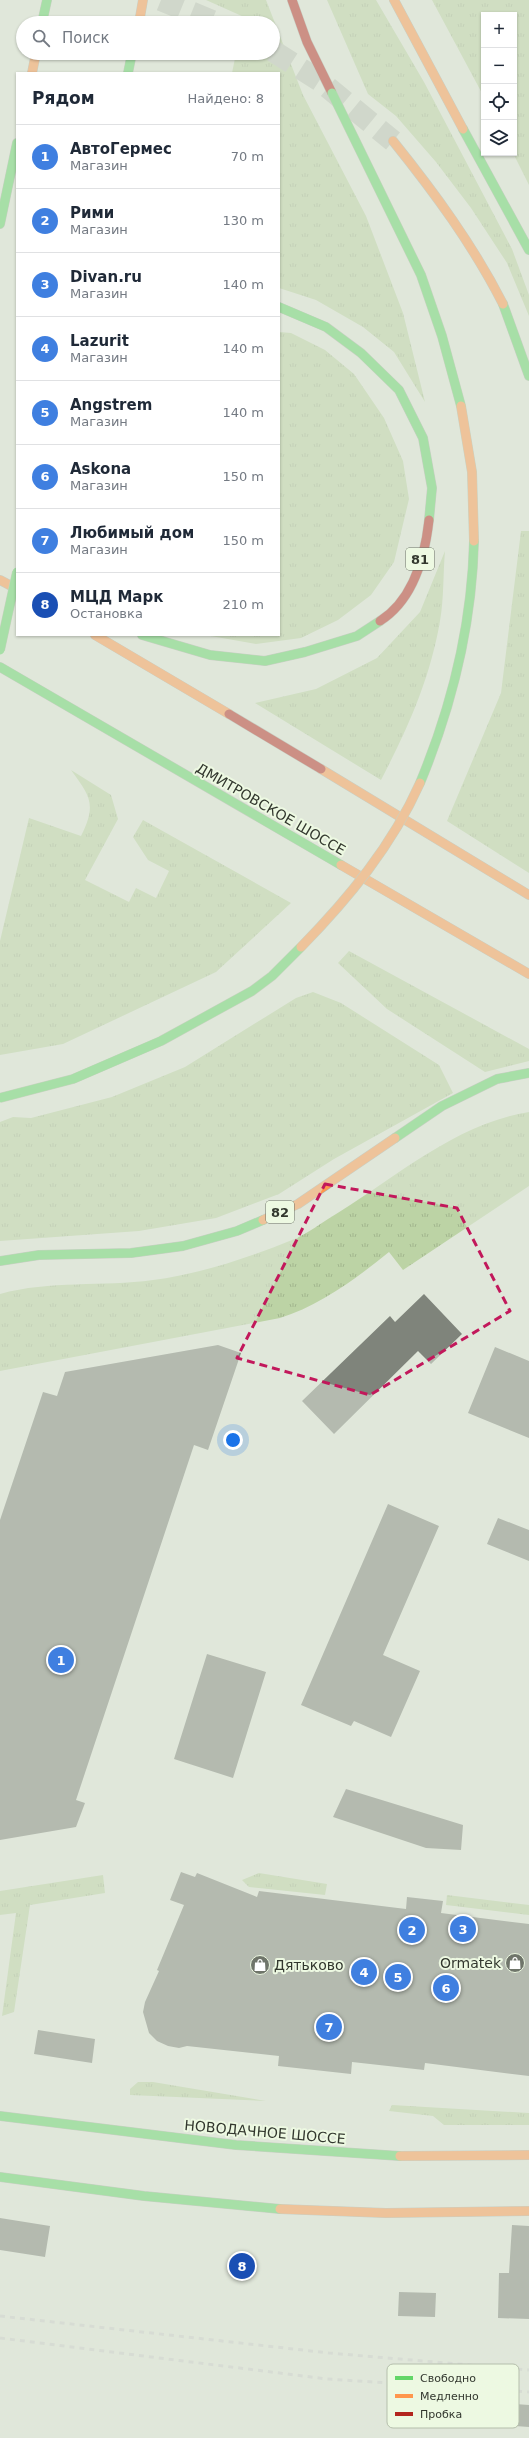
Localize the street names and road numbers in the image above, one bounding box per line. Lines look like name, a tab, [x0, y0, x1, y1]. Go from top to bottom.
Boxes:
road number: 81	[406, 548, 434, 570]
street label: ДМИТРОВСКОЕ ШОССЕ	[194, 760, 348, 858]
road number: 82	[266, 1201, 294, 1223]
street label: НОВОДАЧНОЕ ШОССЕ	[184, 2117, 346, 2147]

